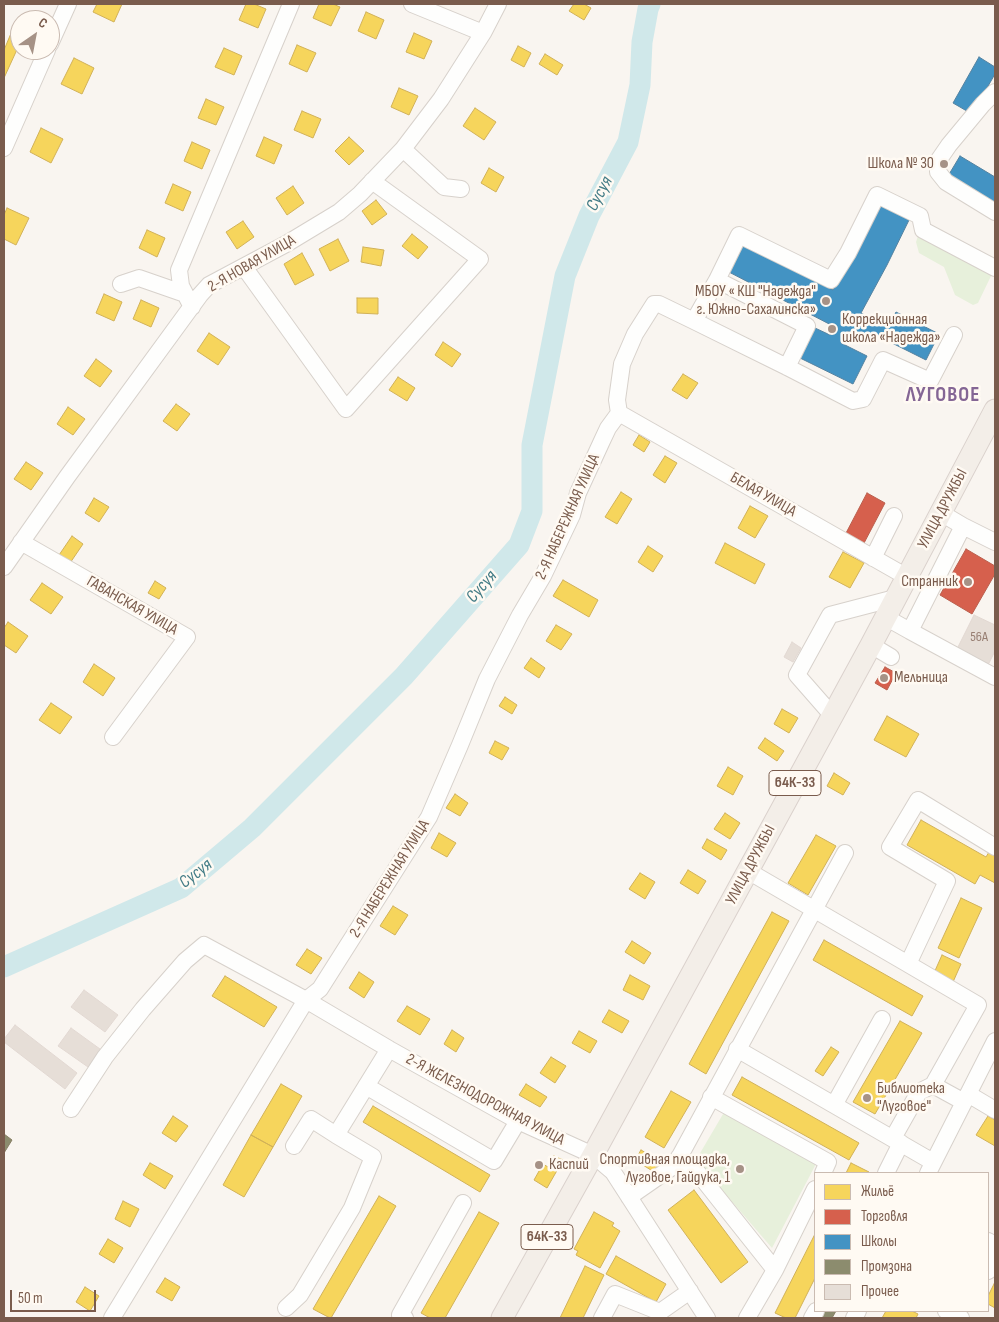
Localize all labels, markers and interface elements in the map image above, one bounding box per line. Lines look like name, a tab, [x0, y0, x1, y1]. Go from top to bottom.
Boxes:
north arrow	[10, 10, 60, 60]
text: С	[35, 14, 51, 32]
place label: Школа № 30	[868, 154, 934, 174]
marker: Школа № 30	[938, 158, 950, 170]
water label: Сусуя	[582, 173, 618, 215]
street label: 2-Я НОВАЯ УЛИЦА	[205, 231, 299, 297]
place label: МБОУ « КШ "Надежда" г. Южно-Сахалинска»	[695, 282, 816, 320]
marker: МБОУ « КШ "Надежда" г. Южно-Сахалинска»	[820, 295, 832, 307]
place label: Коррекционная школа «Надежда»	[842, 310, 941, 348]
marker: Коррекционная школа «Надежда»	[826, 323, 838, 335]
district label: ЛУГОВОЕ	[905, 383, 981, 409]
street label: 2-Я НАБЕРЕЖНАЯ УЛИЦА	[532, 451, 604, 583]
street label: УЛИЦА ДРУЖБЫ	[914, 466, 972, 552]
street label: БЕЛАЯ УЛИЦА	[727, 468, 799, 522]
water label: Сусуя	[462, 566, 502, 608]
street label: ГАВАНСКАЯ УЛИЦА	[83, 572, 181, 640]
place label: Странник	[901, 572, 958, 592]
marker: Странник	[962, 576, 974, 588]
house number: 56А	[970, 629, 988, 645]
place label: Мельница	[894, 668, 948, 688]
marker: Мельница	[878, 672, 890, 684]
road number: 64К-33	[769, 770, 821, 796]
street label: 2-Я НАБЕРЕЖНАЯ УЛИЦА	[346, 816, 434, 942]
street label: УЛИЦА ДРУЖБЫ	[722, 822, 780, 908]
water label: Сусуя	[175, 854, 217, 894]
street label: 2-Я ЖЕЛЕЗНОДОРОЖНАЯ УЛИЦА	[402, 1050, 568, 1150]
place label: Библиотека "Луговое"	[877, 1079, 945, 1117]
marker: Библиотека "Луговое"	[861, 1092, 873, 1104]
place label: Спортивная площадка, Луговое, Гайдука, 1	[600, 1150, 730, 1188]
place label: Каспий	[549, 1155, 589, 1175]
marker: Каспий	[533, 1159, 545, 1171]
marker: Спортивная площадка, Луговое, Гайдука, 1	[734, 1163, 746, 1175]
legend	[814, 1172, 989, 1312]
text: Жильё	[861, 1182, 894, 1201]
text: Торговля	[861, 1207, 908, 1226]
road number: 64К-33	[521, 1224, 573, 1250]
text: Школы	[861, 1232, 897, 1251]
text: Промзона	[861, 1257, 912, 1276]
scale bar	[12, 1280, 99, 1312]
text: Прочее	[861, 1282, 899, 1301]
text: 50 m	[18, 1289, 43, 1308]

